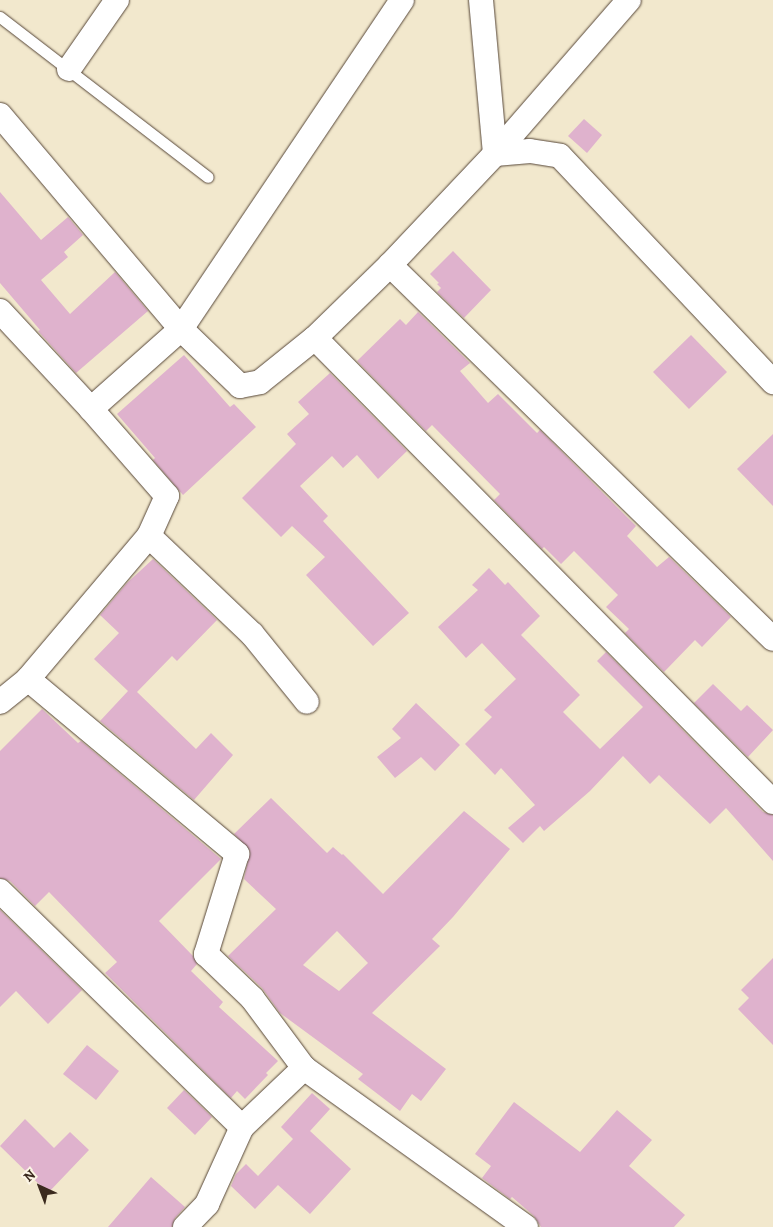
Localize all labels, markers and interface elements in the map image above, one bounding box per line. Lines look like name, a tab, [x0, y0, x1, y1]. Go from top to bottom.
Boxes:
north arrow	[15, 1162, 65, 1212]
text: N	[19, 1165, 40, 1186]

